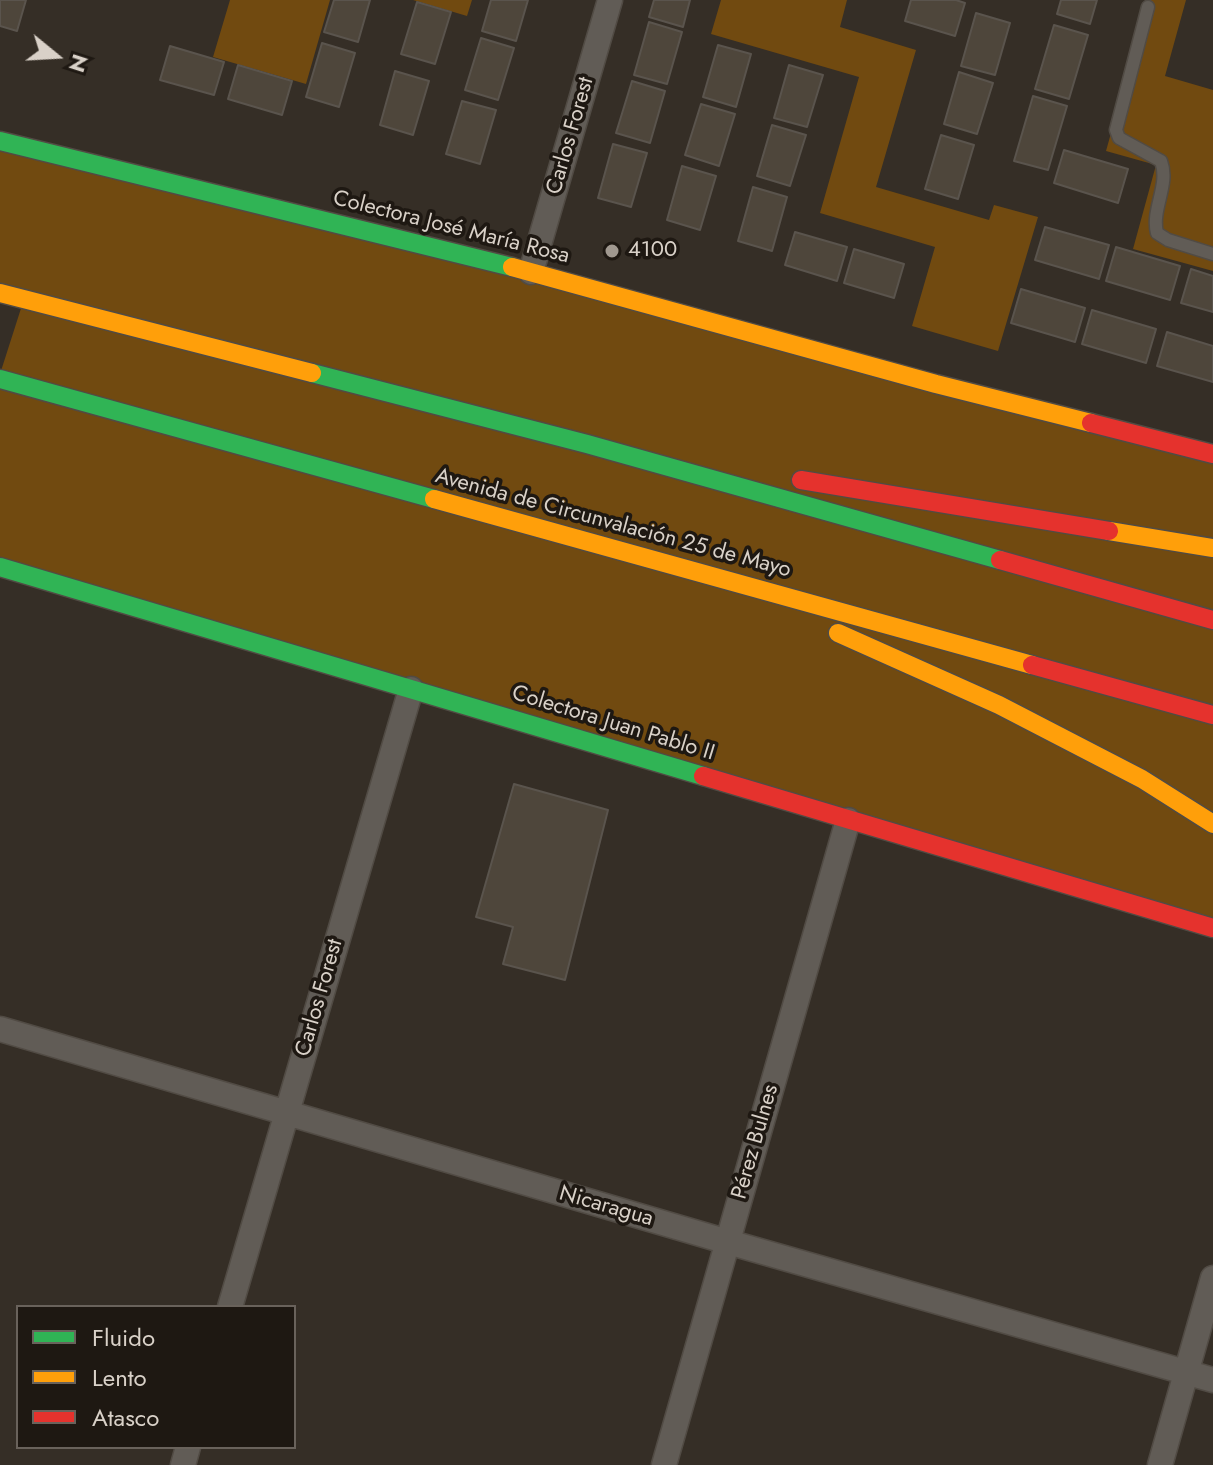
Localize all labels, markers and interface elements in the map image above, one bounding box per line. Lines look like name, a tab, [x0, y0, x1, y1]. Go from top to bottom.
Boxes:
north arrow	[16, 16, 96, 96]
text: N	[61, 50, 97, 77]
street label: Carlos Forest	[542, 74, 600, 198]
street label: Colectora José María Rosa	[330, 186, 572, 270]
place label: 4100	[628, 238, 677, 264]
marker: 4100	[603, 242, 621, 260]
street label: Avenida de Circunvalación 25 de Mayo	[432, 464, 794, 584]
street label: Colectora Juan Pablo II	[508, 681, 718, 767]
street label: Carlos Forest	[291, 936, 349, 1060]
street label: Pérez Bulnes	[727, 1082, 785, 1202]
street label: Nicaragua	[556, 1181, 656, 1233]
legend	[16, 1305, 296, 1449]
text: Fluido	[92, 1320, 155, 1355]
text: Lento	[92, 1360, 147, 1395]
text: Atasco	[92, 1400, 159, 1435]

